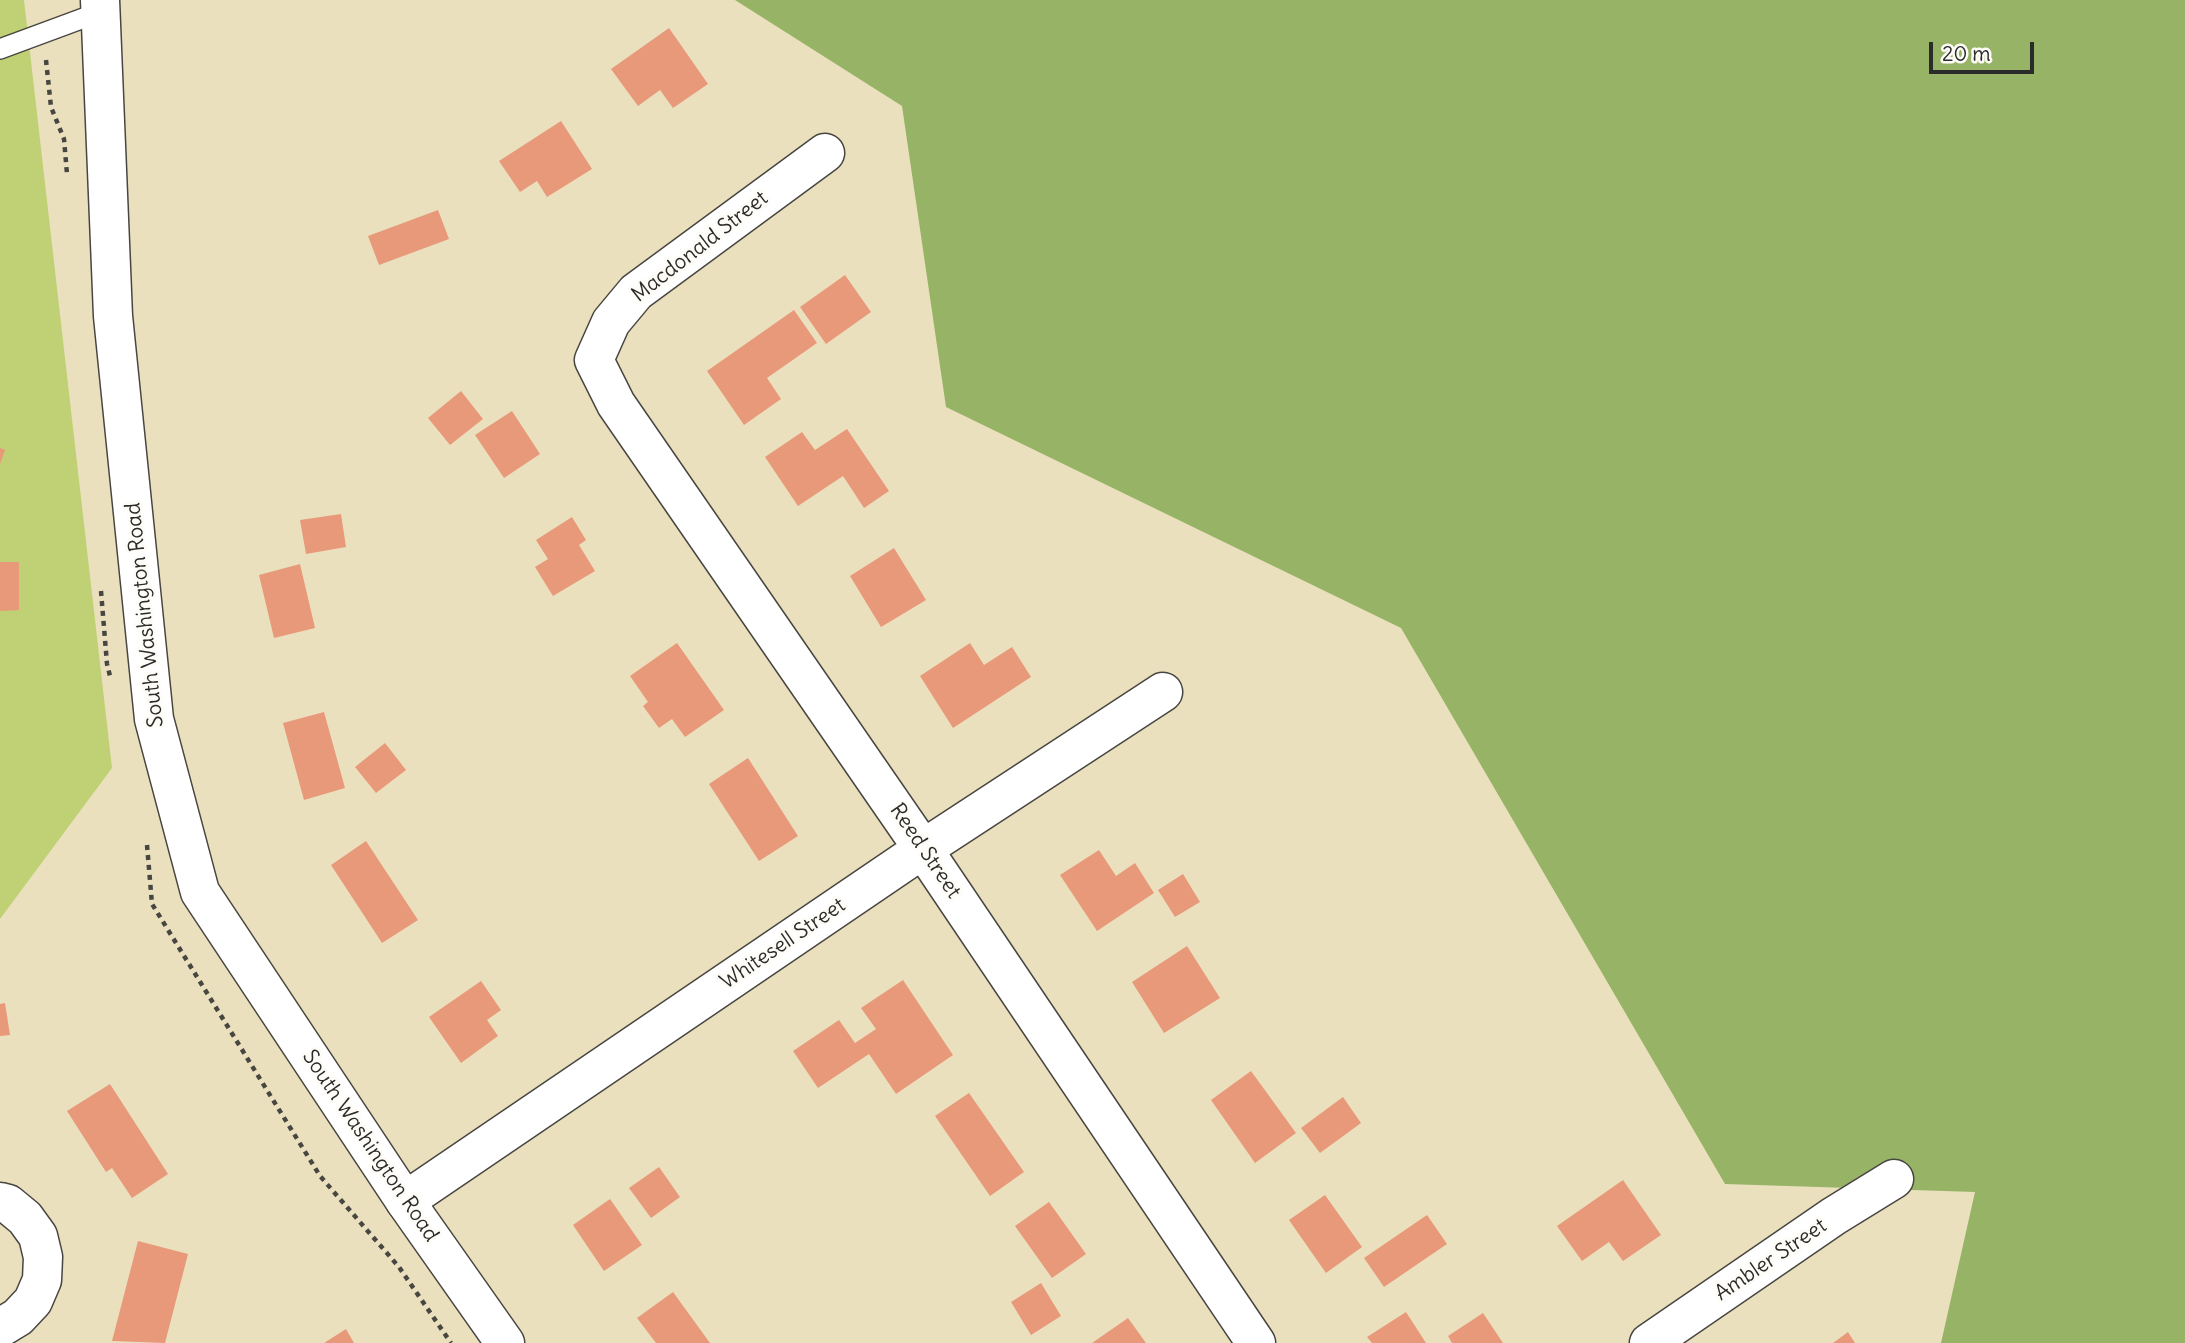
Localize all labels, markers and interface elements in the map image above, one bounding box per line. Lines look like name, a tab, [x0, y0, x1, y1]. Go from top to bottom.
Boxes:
scale bar	[1933, 28, 2038, 72]
text: 20 m	[1942, 40, 1991, 67]
street label: Macdonald Street	[627, 186, 773, 308]
street label: South Washington Road	[121, 501, 169, 729]
street label: Reed Street	[884, 799, 966, 903]
street label: Whitesell Street	[716, 893, 850, 995]
street label: South Washington Road	[296, 1045, 444, 1247]
street label: Ambler Street	[1710, 1213, 1832, 1307]

